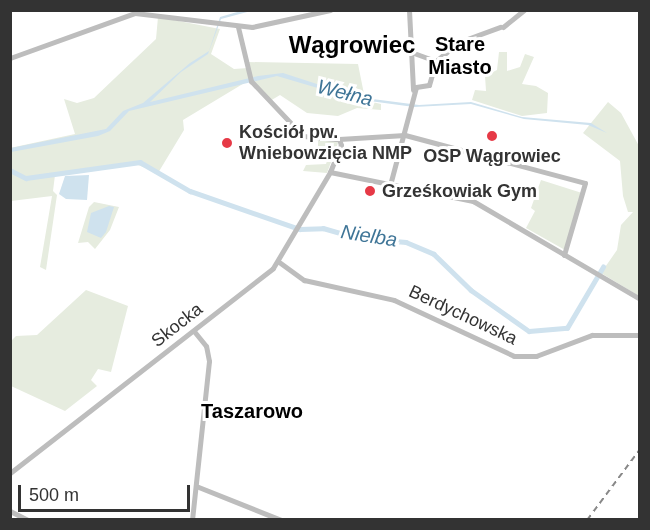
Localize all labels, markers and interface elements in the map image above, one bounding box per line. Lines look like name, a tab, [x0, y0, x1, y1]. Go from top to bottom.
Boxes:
district label: Wągrowiec	[289, 31, 415, 59]
district label: Stare Miasto	[428, 32, 492, 79]
water label: Wełna	[315, 75, 375, 111]
place label: Kościół pw. Wniebowzięcia NMP	[239, 122, 412, 164]
marker: OSP Wągrowiec	[485, 129, 499, 143]
marker: Kościół pw. Wniebowzięcia NMP	[220, 136, 234, 150]
place label: OSP Wągrowiec	[423, 145, 561, 167]
place label: Grześkowiak Gym	[382, 180, 537, 202]
marker: Grześkowiak Gym	[363, 184, 377, 198]
water label: Nielba	[339, 220, 399, 252]
street label: Berdychowska	[405, 280, 521, 350]
street label: Skocka	[147, 298, 207, 352]
district label: Taszarowo	[201, 399, 303, 423]
scale bar	[21, 473, 194, 511]
text: 500 m	[29, 485, 79, 505]

